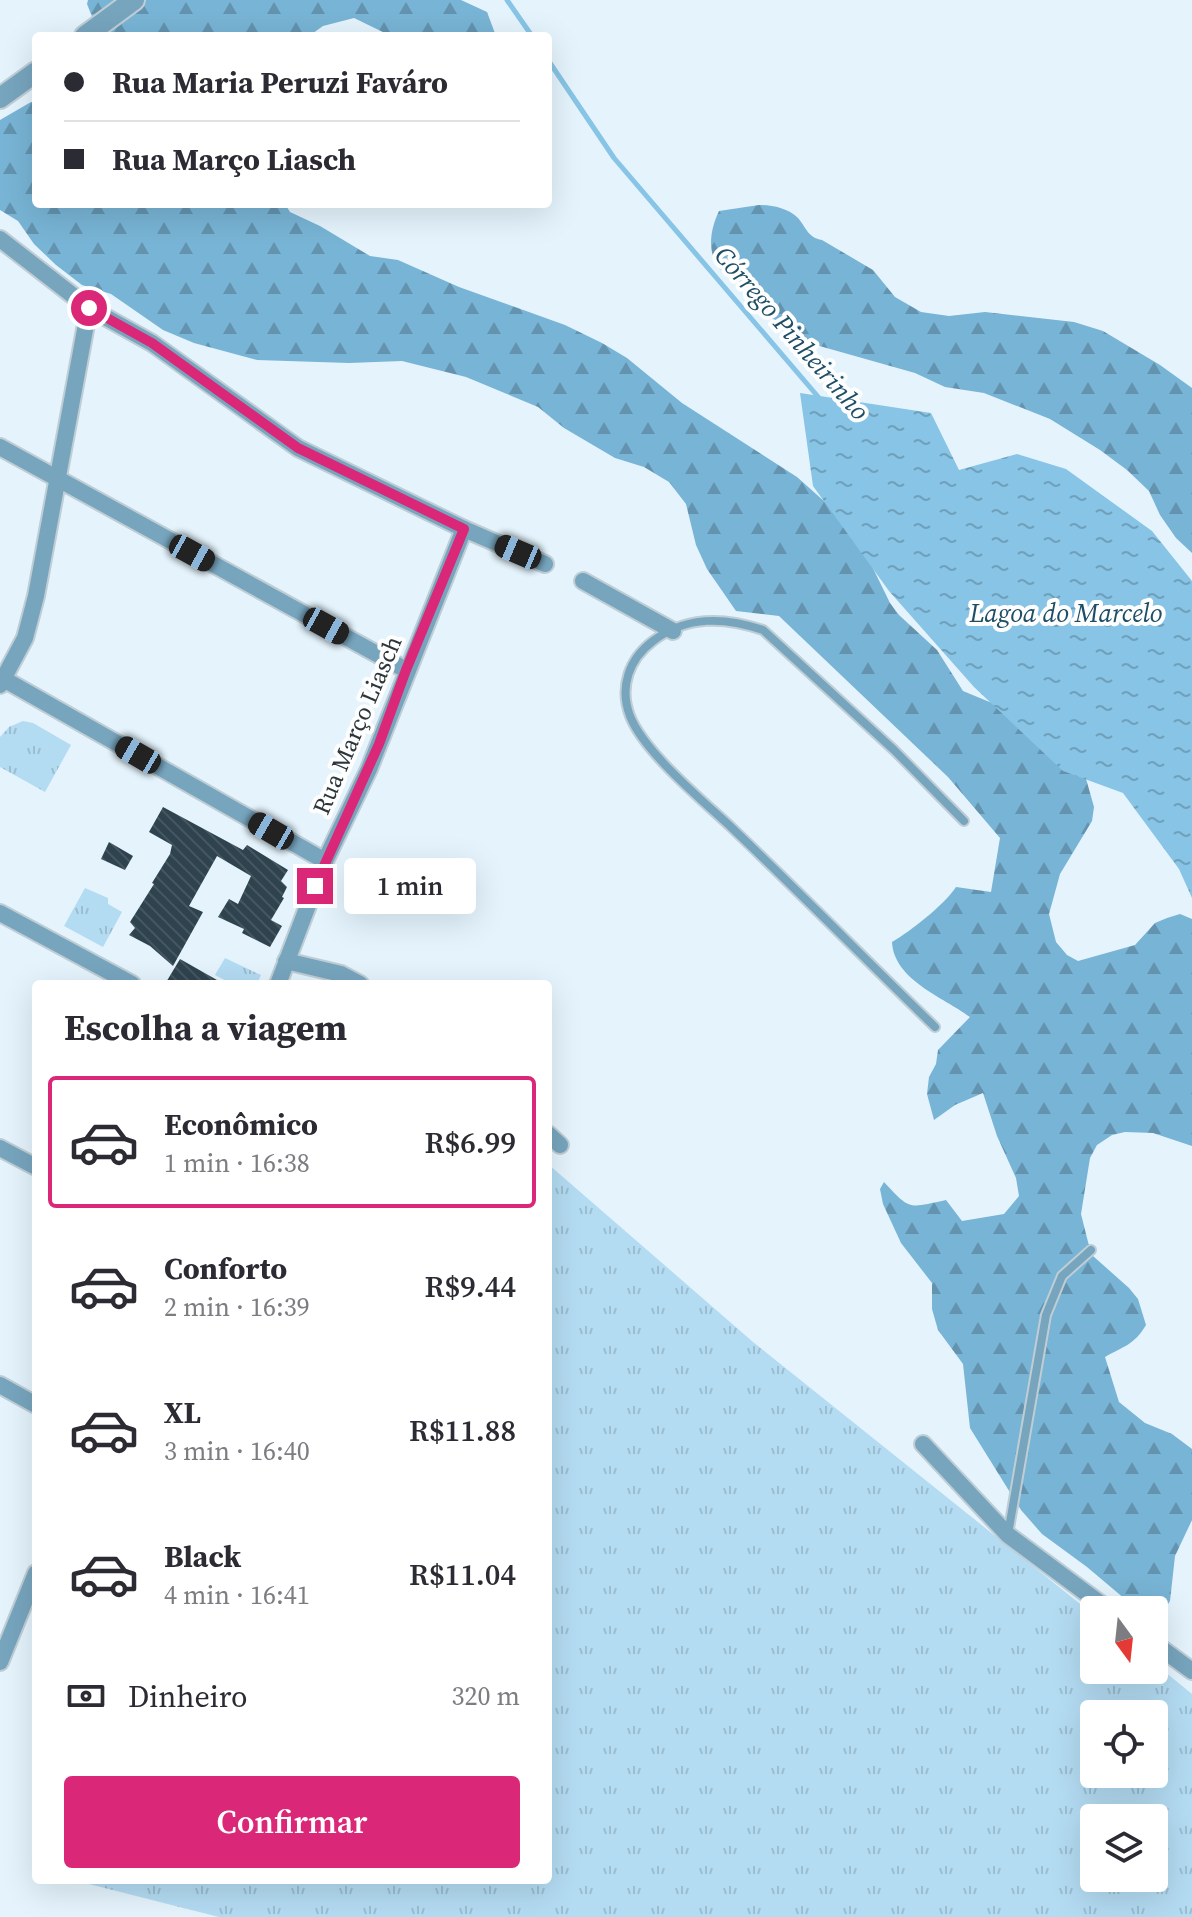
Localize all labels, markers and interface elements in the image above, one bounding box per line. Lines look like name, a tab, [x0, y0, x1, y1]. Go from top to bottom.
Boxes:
text: Rua Maria Peruzi Faváro	[112, 62, 448, 103]
text: Rua Março Liasch	[112, 139, 356, 180]
water label: Córrego Pinheirinho	[706, 238, 878, 428]
route start	[71, 290, 107, 326]
car	[165, 531, 219, 575]
car	[491, 532, 545, 572]
water label: Lagoa do Marcelo	[969, 595, 1162, 631]
car	[299, 604, 353, 648]
street label: Rua Março Liasch	[305, 631, 409, 819]
car	[111, 733, 165, 777]
car	[244, 809, 298, 853]
callout: 1 min	[343, 858, 475, 914]
route end	[297, 868, 333, 904]
text: 1 min	[377, 868, 443, 904]
text: Escolha a viagem	[64, 1003, 347, 1052]
text: Econômico	[164, 1104, 318, 1145]
icon: car	[68, 1106, 140, 1178]
text: R$6.99	[425, 1122, 516, 1163]
text: 1 min · 16:38	[164, 1145, 310, 1181]
text: Conforto	[164, 1248, 287, 1289]
icon: car	[68, 1250, 140, 1322]
text: R$9.44	[425, 1266, 516, 1307]
text: 2 min · 16:39	[164, 1289, 310, 1325]
text: XL	[164, 1392, 201, 1433]
icon: car	[68, 1394, 140, 1466]
text: R$11.88	[409, 1410, 516, 1451]
text: 3 min · 16:40	[164, 1433, 310, 1469]
text: Black	[164, 1536, 241, 1577]
icon: car	[68, 1538, 140, 1610]
text: R$11.04	[409, 1554, 516, 1595]
text: 4 min · 16:41	[164, 1577, 310, 1613]
north arrow	[1080, 1596, 1168, 1684]
map controls	[1080, 1596, 1168, 1892]
icon: cash	[64, 1674, 108, 1718]
text: Dinheiro	[128, 1676, 248, 1717]
text: 320 m	[452, 1678, 520, 1714]
button: locate	[1080, 1700, 1168, 1788]
button: Confirmar	[64, 1776, 520, 1868]
button: layers	[1080, 1804, 1168, 1892]

